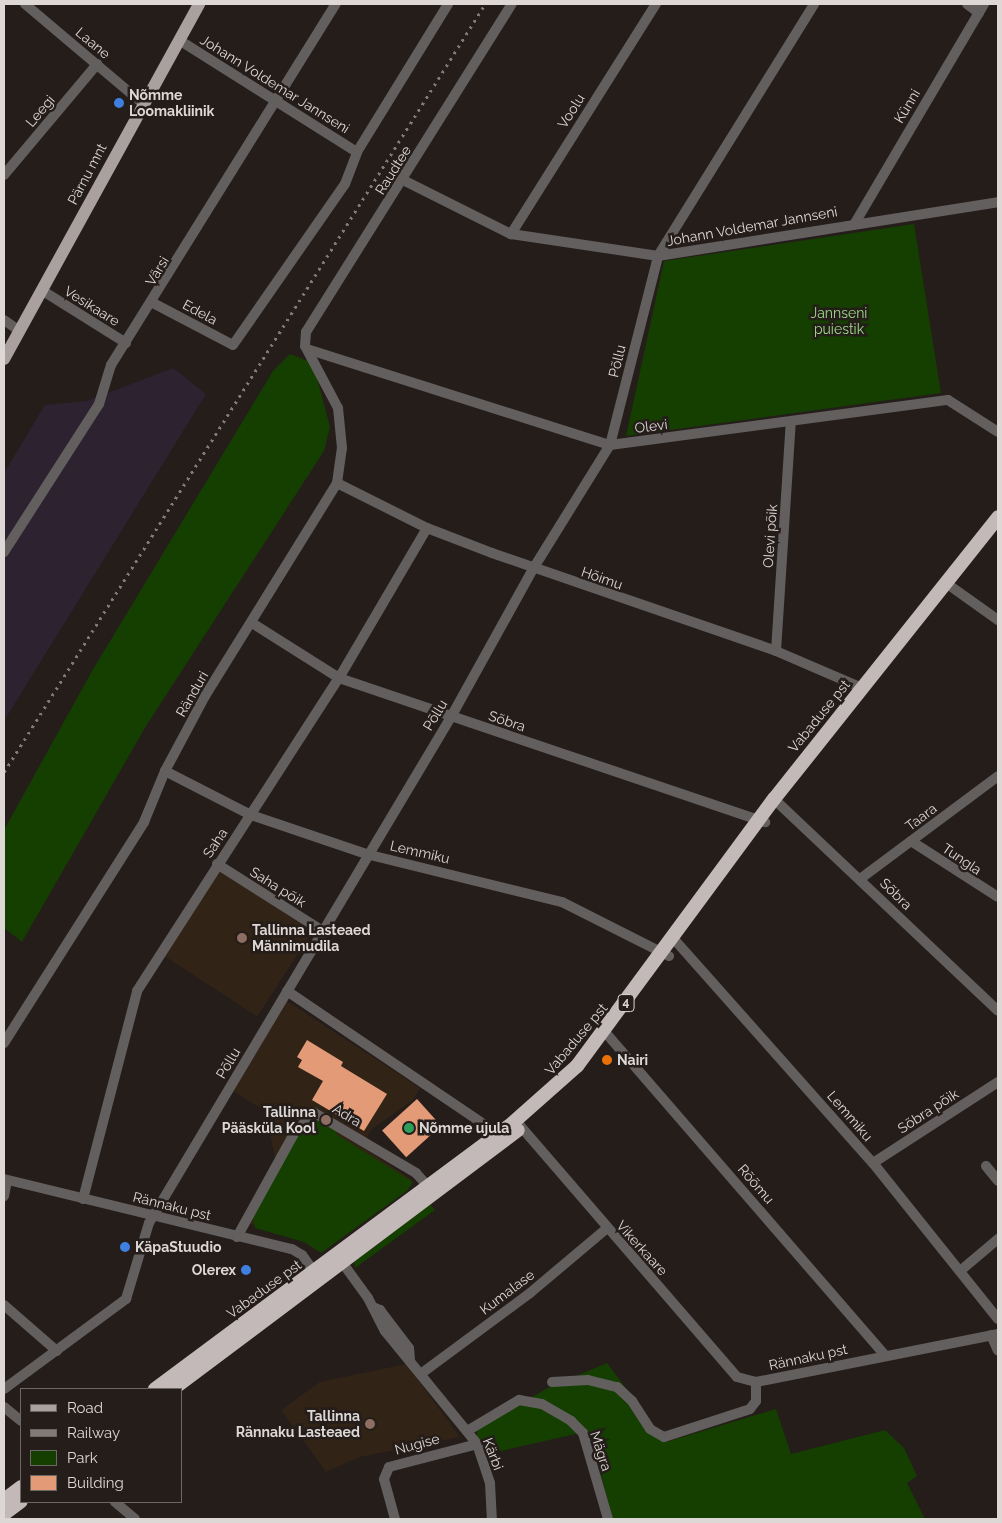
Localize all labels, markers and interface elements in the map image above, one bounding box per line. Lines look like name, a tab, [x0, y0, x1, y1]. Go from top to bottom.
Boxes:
street label: Laane	[72, 24, 114, 62]
street label: Johann Voldemar Jannseni	[197, 31, 353, 137]
street label: Künni	[890, 86, 924, 126]
place label: Nõmme Loomakliinik	[129, 87, 214, 120]
street label: Voolu	[554, 91, 588, 131]
street label: Leegi	[22, 92, 58, 130]
marker: Nõmme Loomakliinik	[113, 97, 125, 109]
street label: Pärnu mnt	[64, 141, 110, 207]
street label: Raudtee	[371, 142, 415, 198]
street label: Johann Voldemar Jannseni	[665, 203, 839, 249]
street label: Värsi	[142, 253, 172, 289]
street label: Vesikaare	[61, 282, 123, 330]
street label: Edela	[180, 296, 220, 328]
park label: Jannseni puiestik	[811, 305, 867, 338]
street label: Põllu	[605, 343, 629, 379]
street label: Olevi	[634, 416, 668, 436]
street label: Olevi põik	[759, 504, 781, 568]
street label: Hõimu	[579, 563, 625, 593]
street label: Ränduri	[172, 668, 212, 720]
street label: Vabaduse pst	[785, 676, 853, 756]
street label: Põllu	[419, 697, 451, 733]
street label: Sõbra	[486, 707, 528, 735]
street label: Taara	[902, 800, 940, 834]
street label: Saha	[199, 825, 231, 861]
street label: Lemmiku	[389, 837, 451, 867]
street label: Tungla	[939, 840, 985, 878]
street label: Saha põik	[247, 863, 309, 911]
street label: Sõbra	[877, 875, 915, 913]
place label: Tallinna Lasteaed Männimudila	[252, 922, 370, 954]
marker: Tallinna Lasteaed Männimudila	[236, 932, 248, 944]
road number: 4	[617, 994, 635, 1012]
street label: Vabaduse pst	[541, 1000, 611, 1078]
street label: Põllu	[212, 1045, 244, 1081]
place label: Nairi	[617, 1052, 648, 1068]
marker: Nairi	[601, 1054, 613, 1066]
street label: Sõbra põik	[894, 1085, 962, 1137]
street label: Lemmiku	[824, 1088, 876, 1144]
street label: Adra	[330, 1100, 364, 1130]
place label: Tallinna Pääsküla Kool	[222, 1104, 316, 1136]
marker: Tallinna Pääsküla Kool	[320, 1114, 332, 1126]
place label: Nõmme ujula	[419, 1120, 509, 1136]
marker: Nõmme ujula	[403, 1122, 415, 1134]
street label: Rõõmu	[734, 1161, 778, 1207]
street label: Rännaku pst	[131, 1188, 213, 1224]
street label: Vikerkaare	[613, 1217, 671, 1279]
place label: KäpaStuudio	[135, 1239, 221, 1255]
marker: KäpaStuudio	[119, 1241, 131, 1253]
street label: Vabaduse pst	[223, 1256, 305, 1322]
place label: Olerex	[192, 1262, 236, 1278]
marker: Olerex	[240, 1264, 252, 1276]
street label: Kumalase	[476, 1266, 538, 1318]
street label: Rännaku pst	[767, 1340, 849, 1374]
legend	[20, 1388, 182, 1503]
text: Road	[67, 1399, 103, 1417]
place label: Tallinna Rännaku Lasteaed	[236, 1408, 360, 1440]
marker: Tallinna Rännaku Lasteaed	[364, 1418, 376, 1430]
text: Railway	[67, 1424, 120, 1442]
street label: Mägra	[587, 1429, 615, 1473]
street label: Nugise	[393, 1430, 441, 1458]
street label: Kärbi	[479, 1435, 507, 1473]
text: Park	[67, 1449, 98, 1467]
text: Building	[67, 1474, 124, 1492]

